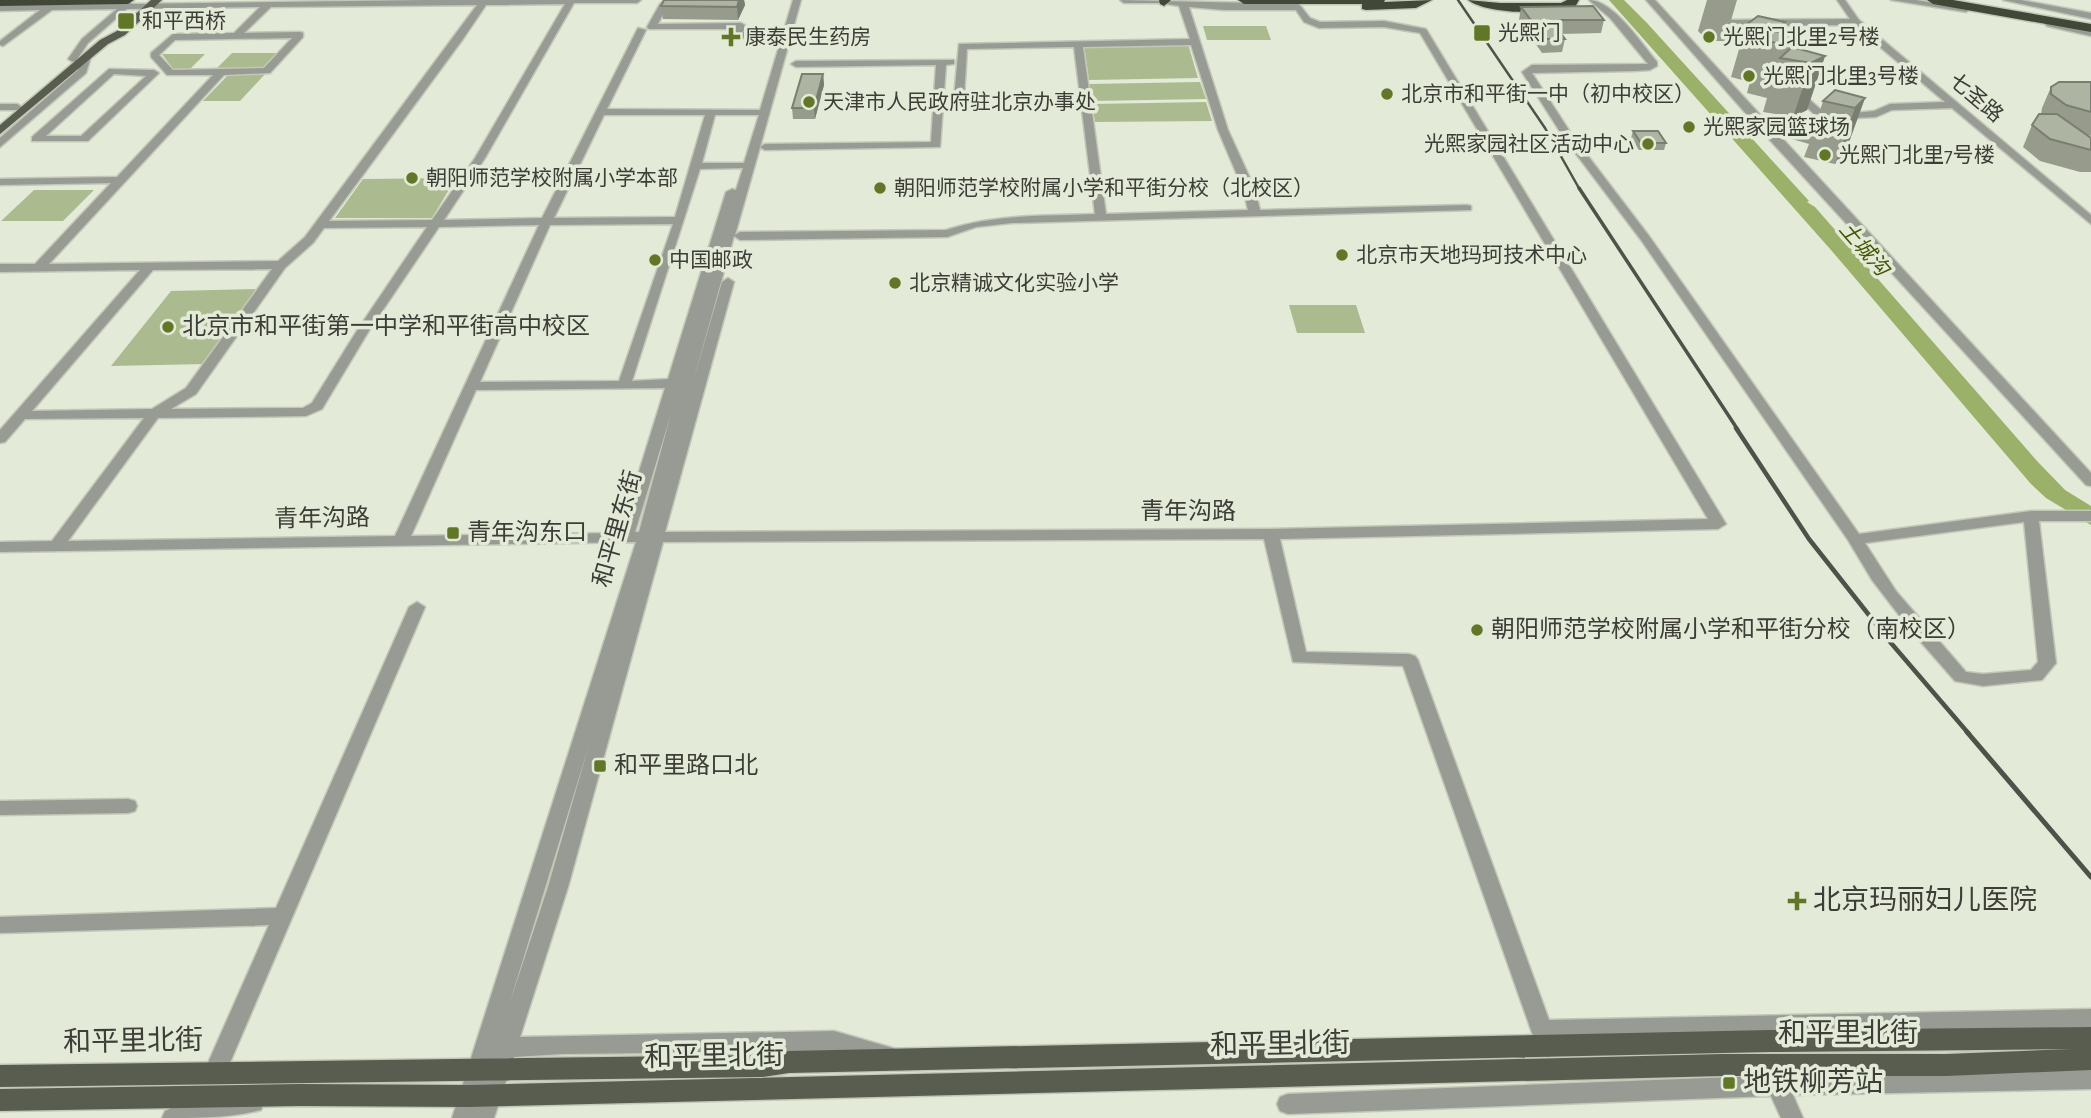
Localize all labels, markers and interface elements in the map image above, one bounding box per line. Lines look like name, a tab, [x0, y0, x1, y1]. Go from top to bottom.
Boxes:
place label: 和平西桥	[142, 10, 226, 32]
marker: 和平西桥	[116, 11, 136, 31]
place label: 光熙门	[1498, 22, 1561, 44]
marker: 光熙门	[1472, 23, 1492, 43]
place label: 康泰民生药房	[745, 26, 871, 48]
place label: 光熙门北里2号楼	[1723, 26, 1880, 48]
marker: 康泰民生药房	[723, 29, 739, 45]
marker: 光熙门北里2号楼	[1701, 29, 1717, 45]
place label: 光熙门北里3号楼	[1763, 65, 1919, 87]
marker: 光熙门北里3号楼	[1741, 68, 1757, 84]
street label: 七圣路	[1945, 69, 2008, 126]
place label: 北京市和平街一中（初中校区）	[1401, 83, 1695, 105]
marker: 北京市和平街一中（初中校区）	[1379, 86, 1395, 102]
place label: 天津市人民政府驻北京办事处	[823, 91, 1096, 113]
marker: 天津市人民政府驻北京办事处	[801, 94, 817, 110]
place label: 光熙家园篮球场	[1703, 116, 1850, 138]
marker: 光熙家园篮球场	[1681, 119, 1697, 135]
place label: 光熙家园社区活动中心	[1424, 133, 1634, 155]
marker: 光熙家园社区活动中心	[1640, 136, 1656, 152]
place label: 光熙门北里7号楼	[1839, 144, 1995, 166]
marker: 光熙门北里7号楼	[1817, 147, 1833, 163]
place label: 朝阳师范学校附属小学本部	[426, 167, 678, 189]
marker: 朝阳师范学校附属小学本部	[404, 170, 420, 186]
place label: 朝阳师范学校附属小学和平街分校（北校区）	[894, 177, 1314, 199]
marker: 朝阳师范学校附属小学和平街分校（北校区）	[872, 180, 888, 196]
water label: 土城沟	[1835, 218, 1895, 281]
place label: 北京市天地玛珂技术中心	[1356, 244, 1587, 266]
marker: 北京市天地玛珂技术中心	[1334, 247, 1350, 263]
place label: 中国邮政	[669, 249, 753, 271]
marker: 中国邮政	[647, 252, 663, 268]
place label: 北京精诚文化实验小学	[909, 272, 1119, 294]
marker: 北京精诚文化实验小学	[887, 275, 903, 291]
place label: 北京市和平街第一中学和平街高中校区	[182, 313, 590, 339]
marker: 北京市和平街第一中学和平街高中校区	[160, 319, 176, 335]
street label: 和平里东街	[588, 467, 646, 590]
street label: 青年沟路	[1140, 498, 1236, 524]
street label: 青年沟路	[274, 504, 370, 532]
place label: 青年沟东口	[467, 519, 587, 545]
marker: 青年沟东口	[445, 525, 461, 541]
place label: 朝阳师范学校附属小学和平街分校（南校区）	[1491, 616, 1971, 642]
marker: 朝阳师范学校附属小学和平街分校（南校区）	[1469, 622, 1485, 638]
place label: 和平里路口北	[614, 752, 758, 778]
marker: 和平里路口北	[592, 758, 608, 774]
place label: 北京玛丽妇儿医院	[1813, 885, 2037, 915]
marker: 北京玛丽妇儿医院	[1787, 891, 1807, 911]
street label: 和平里北街	[1778, 1018, 1918, 1048]
street label: 和平里北街	[63, 1025, 203, 1057]
street label: 和平里北街	[1210, 1028, 1350, 1060]
street label: 和平里北街	[644, 1040, 784, 1072]
place label: 地铁柳芳站	[1743, 1067, 1883, 1097]
marker: 地铁柳芳站	[1721, 1075, 1737, 1091]

